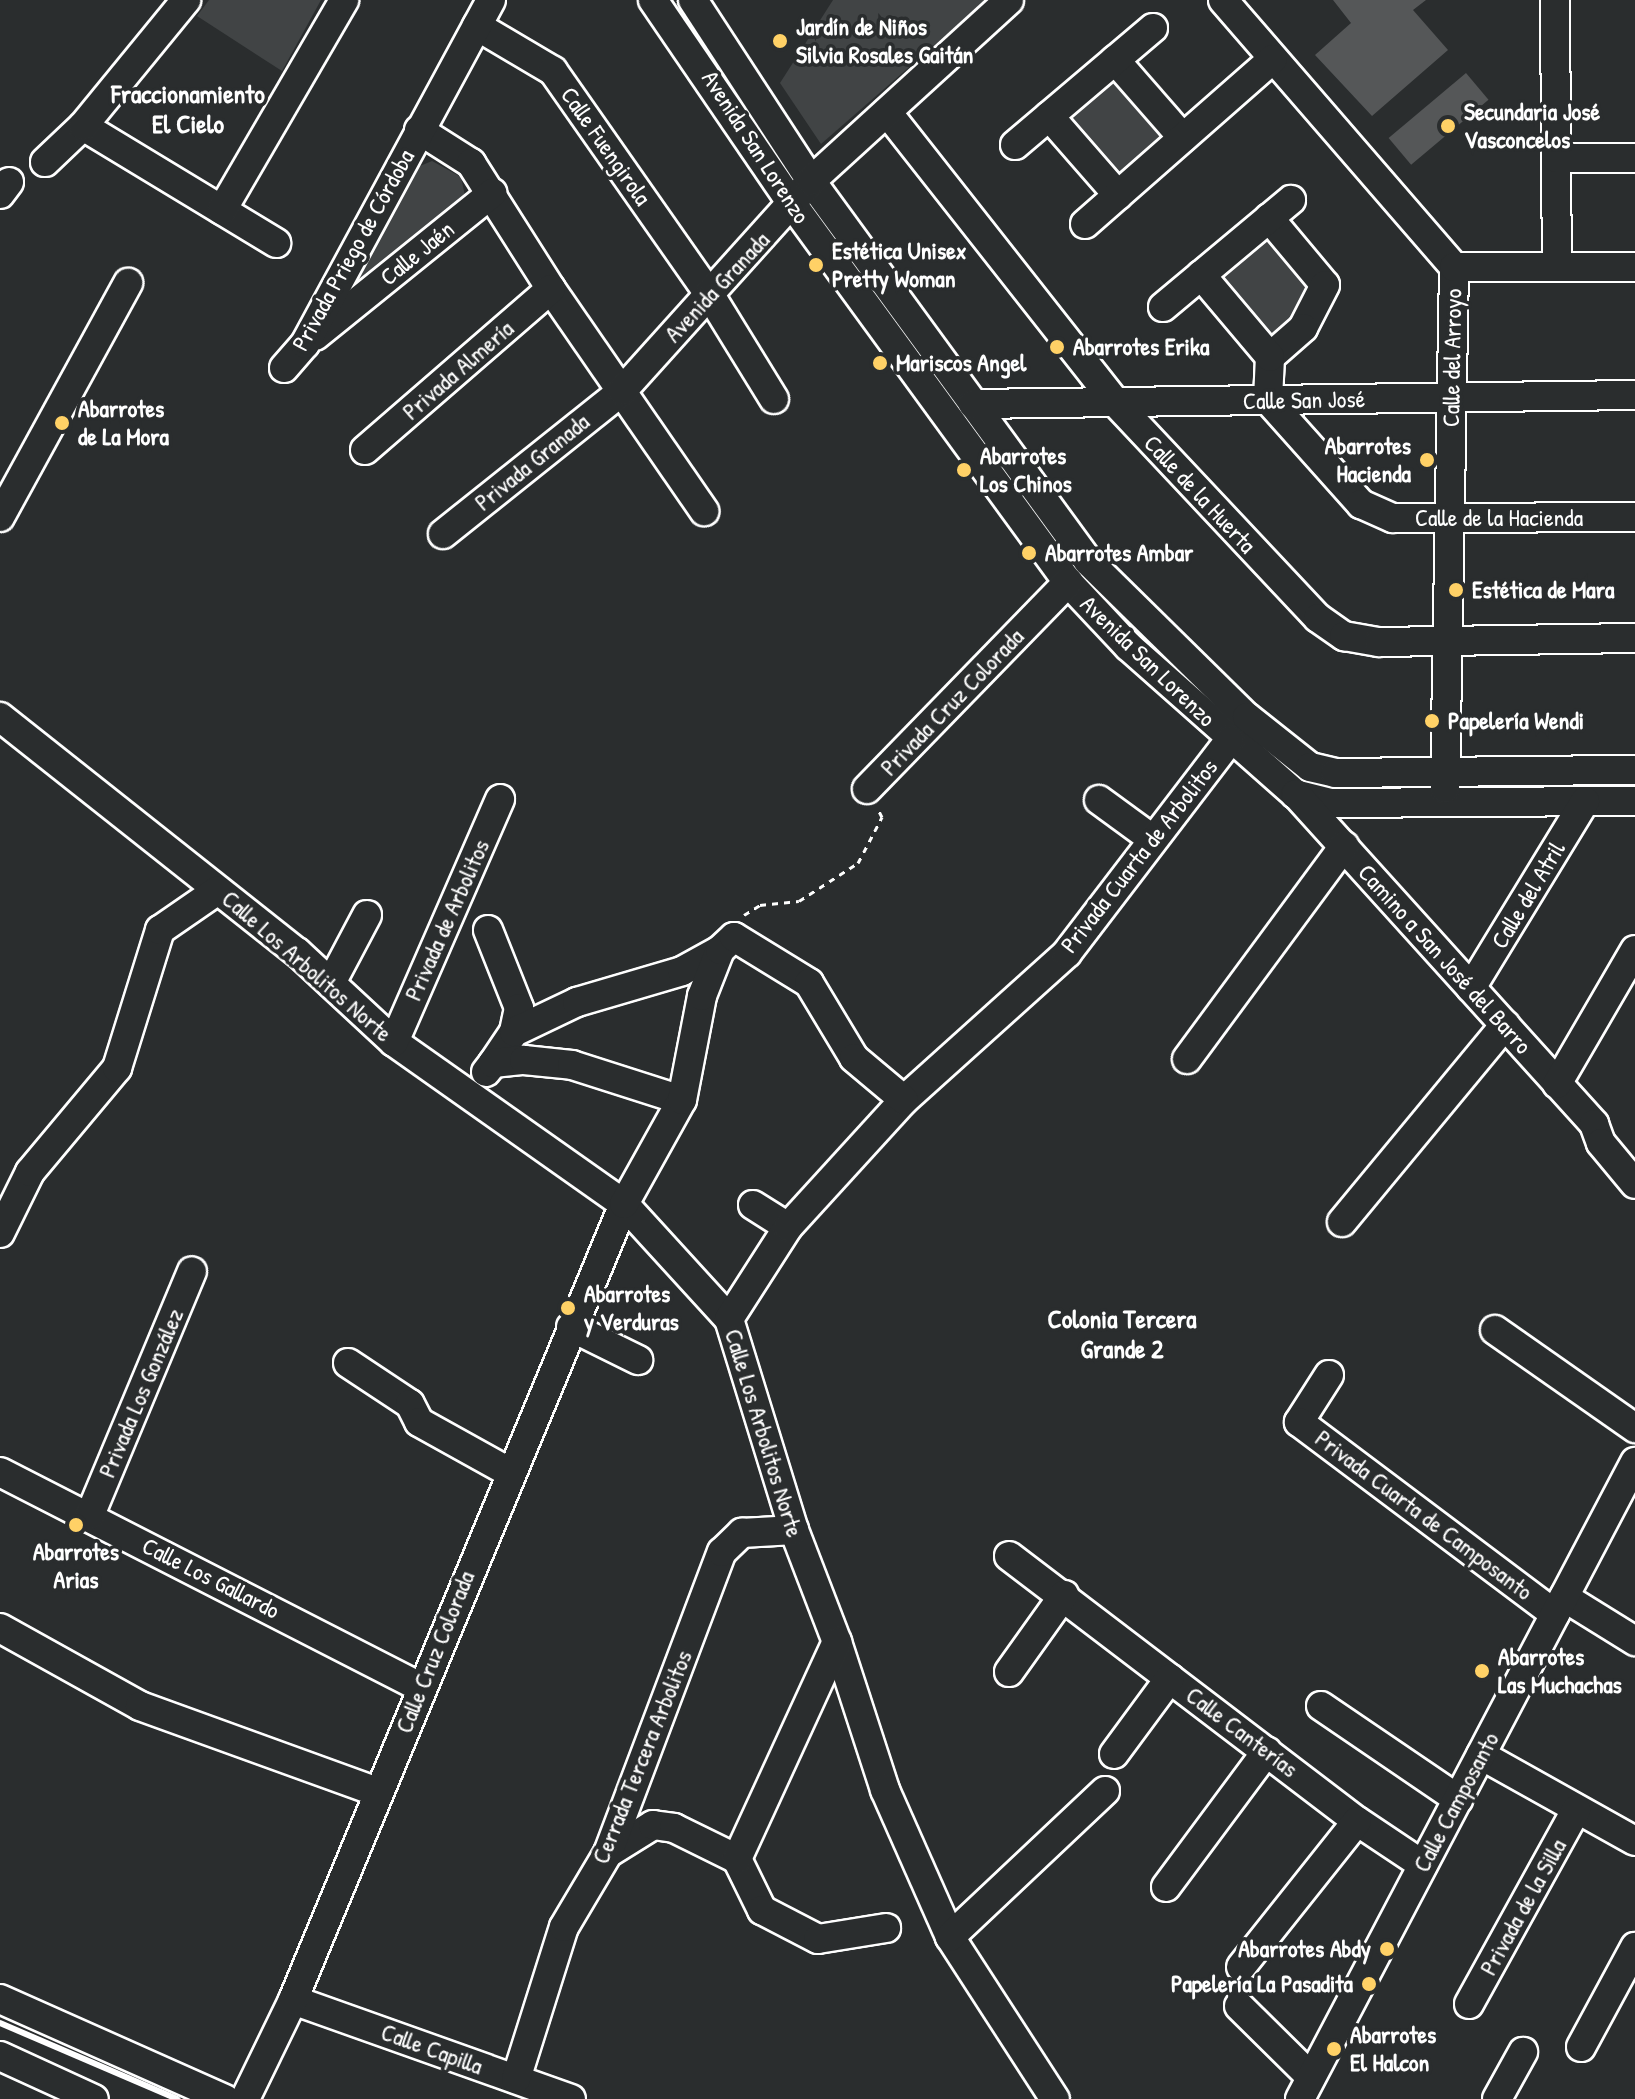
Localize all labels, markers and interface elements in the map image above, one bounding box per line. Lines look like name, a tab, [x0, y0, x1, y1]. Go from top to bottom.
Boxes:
place label: Jardín de Niños Silvia Rosales Gaitán	[796, 13, 973, 69]
marker: Jardín de Niños Silvia Rosales Gaitán	[771, 32, 789, 50]
street label: Avenida San Lorenzo	[696, 65, 816, 229]
district label: Fraccionamiento El Cielo	[111, 78, 265, 140]
street label: Calle Fuengirola	[555, 81, 657, 211]
place label: Secundaria José Vasconcelos	[1464, 98, 1600, 154]
marker: Secundaria José Vasconcelos	[1439, 117, 1457, 135]
street label: Privada Priego de Córdoba	[286, 144, 420, 356]
street label: Calle Jaén	[374, 215, 460, 291]
street label: Avenida Granada	[659, 226, 775, 348]
place label: Estética Unisex Pretty Woman	[832, 237, 966, 293]
marker: Estética Unisex Pretty Woman	[807, 256, 825, 274]
street label: Calle del Arroyo	[1436, 289, 1468, 427]
street label: Privada Almería	[397, 314, 519, 426]
place label: Abarrotes Erika	[1073, 333, 1209, 361]
marker: Abarrotes Erika	[1048, 338, 1066, 356]
place label: Mariscos Angel	[896, 349, 1026, 377]
marker: Mariscos Angel	[871, 354, 889, 372]
street label: Calle San José	[1243, 385, 1365, 415]
place label: Abarrotes de La Mora	[78, 395, 169, 451]
street label: Privada Granada	[469, 407, 595, 517]
marker: Abarrotes de La Mora	[53, 414, 71, 432]
street label: Calle de la Huerta	[1138, 429, 1262, 559]
place label: Abarrotes Hacienda	[1325, 432, 1411, 488]
place label: Abarrotes Los Chinos	[980, 442, 1072, 498]
marker: Abarrotes Hacienda	[1418, 451, 1436, 469]
marker: Abarrotes Los Chinos	[955, 461, 973, 479]
street label: Calle de la Hacienda	[1415, 504, 1583, 532]
place label: Abarrotes Ambar	[1045, 539, 1193, 567]
marker: Abarrotes Ambar	[1020, 544, 1038, 562]
place label: Estética de Mara	[1472, 576, 1614, 604]
marker: Estética de Mara	[1447, 581, 1465, 599]
street label: Avenida San Lorenzo	[1075, 589, 1221, 733]
street label: Privada Cruz Colorada	[874, 622, 1030, 782]
place label: Papelería Wendi	[1448, 707, 1584, 735]
marker: Papelería Wendi	[1423, 712, 1441, 730]
street label: Privada Cuarta de Arbolitos	[1054, 753, 1224, 959]
street label: Privada de Arbolitos	[399, 835, 495, 1005]
street label: Calle del Atril	[1485, 836, 1571, 954]
street label: Camino a San José del Barro	[1352, 858, 1538, 1060]
street label: Calle Los Arbolitos Norte	[216, 884, 398, 1048]
place label: Abarrotes y Verduras	[584, 1280, 679, 1336]
marker: Abarrotes y Verduras	[559, 1299, 577, 1317]
district label: Colonia Tercera Grande 2	[1047, 1303, 1197, 1364]
street label: Privada Los González	[92, 1304, 190, 1482]
street label: Calle Los Arbolitos Norte	[719, 1326, 809, 1540]
street label: Privada Cuarta de Camposanto	[1310, 1424, 1538, 1606]
marker: Abarrotes Arias	[67, 1516, 85, 1534]
street label: Calle Los Gallardo	[138, 1531, 284, 1625]
place label: Abarrotes Arias	[33, 1538, 119, 1594]
street label: Calle Cruz Colorada	[389, 1567, 481, 1737]
place label: Abarrotes Las Muchachas	[1498, 1643, 1622, 1699]
street label: Cerrada Tercera Arbolitos	[586, 1646, 698, 1868]
marker: Abarrotes Las Muchachas	[1473, 1662, 1491, 1680]
street label: Calle Canterías	[1180, 1681, 1304, 1783]
street label: Calle Camposanto	[1407, 1727, 1505, 1877]
street label: Privada de la Silla	[1474, 1834, 1572, 1980]
place label: Abarrotes Abdy	[1238, 1935, 1371, 1963]
marker: Abarrotes Abdy	[1378, 1940, 1396, 1958]
place label: Papelería La Pasadita	[1171, 1970, 1353, 1998]
marker: Papelería La Pasadita	[1360, 1975, 1378, 1993]
street label: Calle Capilla	[377, 2017, 487, 2081]
place label: Abarrotes El Halcon	[1350, 2021, 1436, 2077]
marker: Abarrotes El Halcon	[1325, 2040, 1343, 2058]

